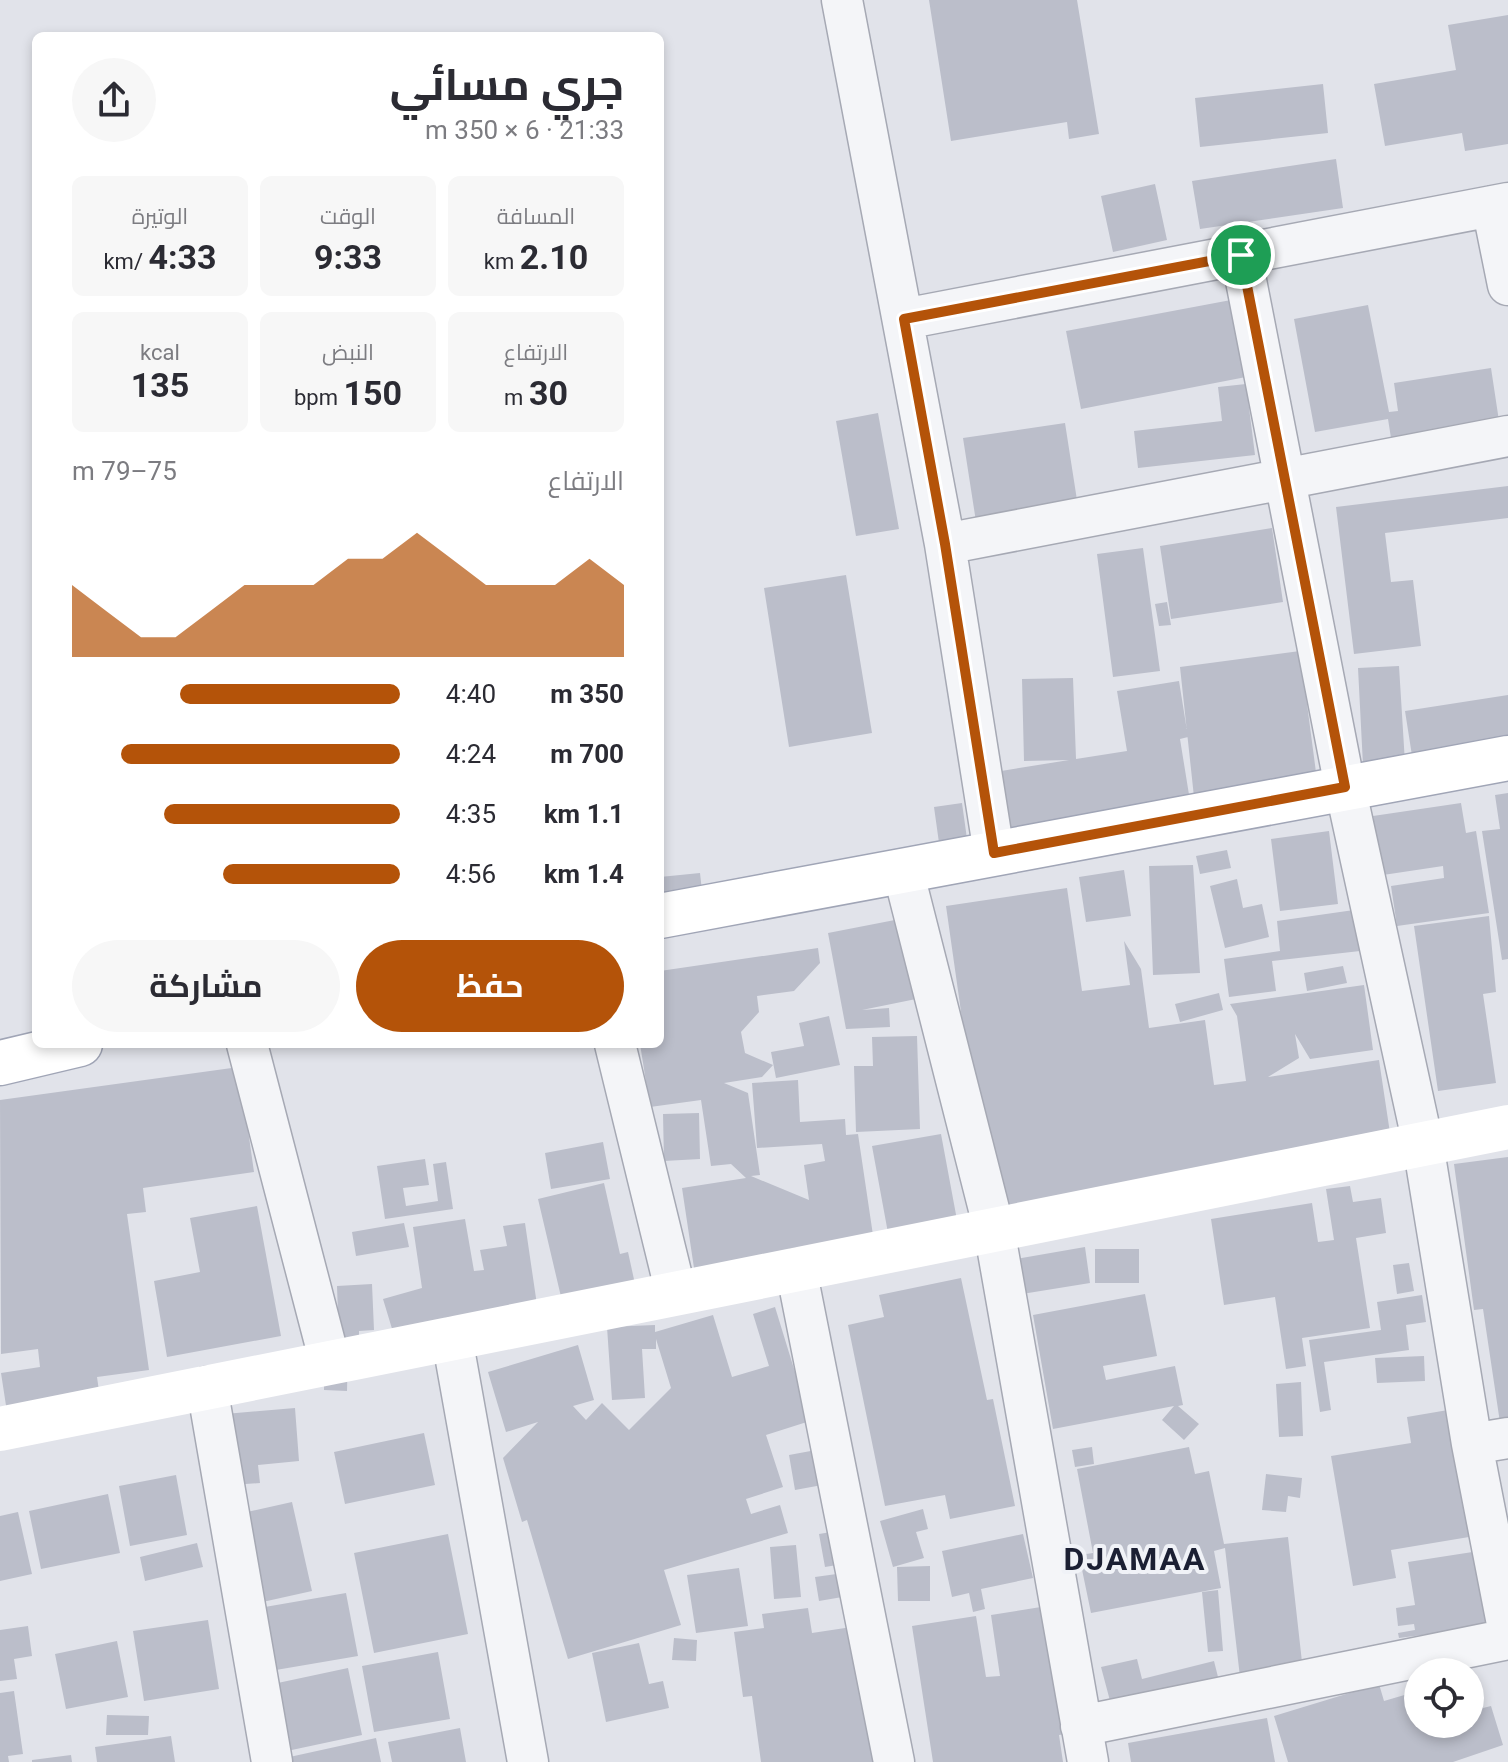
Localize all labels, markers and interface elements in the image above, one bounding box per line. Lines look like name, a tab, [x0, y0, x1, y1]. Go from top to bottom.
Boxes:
button: share	[72, 58, 156, 142]
text: جري مسائي	[390, 59, 624, 111]
text: 21:33 · 6 × 350 m	[425, 115, 624, 145]
text: الوتيرة	[132, 204, 188, 229]
text: الوقت	[320, 204, 376, 229]
text: المسافة	[497, 204, 575, 229]
pin	[1207, 221, 1275, 289]
icon: arrive	[1219, 233, 1263, 277]
text: 4:33	[148, 237, 217, 277]
text: 9:33	[314, 237, 382, 277]
text: 2.10	[520, 237, 588, 277]
text: /km	[103, 249, 148, 274]
text: km	[484, 249, 520, 274]
text: kcal	[140, 340, 180, 365]
text: النبض	[322, 340, 374, 365]
text: الارتفاع	[504, 340, 568, 365]
text: 135	[131, 365, 189, 405]
text: 150	[343, 373, 402, 413]
text: 30	[529, 373, 568, 413]
text: bpm	[294, 385, 343, 410]
text: m	[504, 385, 529, 410]
text: 75–79 m	[72, 456, 177, 486]
text: الارتفاع	[548, 466, 624, 496]
text: 4:40	[446, 679, 496, 709]
text: 350 m	[550, 679, 624, 709]
text: 4:24	[446, 739, 496, 769]
text: 700 m	[550, 739, 624, 769]
text: 4:35	[446, 799, 496, 829]
text: 1.1 km	[544, 799, 624, 829]
text: 4:56	[446, 859, 496, 889]
text: 1.4 km	[544, 859, 624, 889]
button: مشاركة	[72, 940, 340, 1032]
button: حفظ	[356, 940, 624, 1032]
district label: DJAMAA	[1063, 1540, 1207, 1578]
map controls	[1404, 1658, 1484, 1738]
button: locate	[1404, 1658, 1484, 1738]

